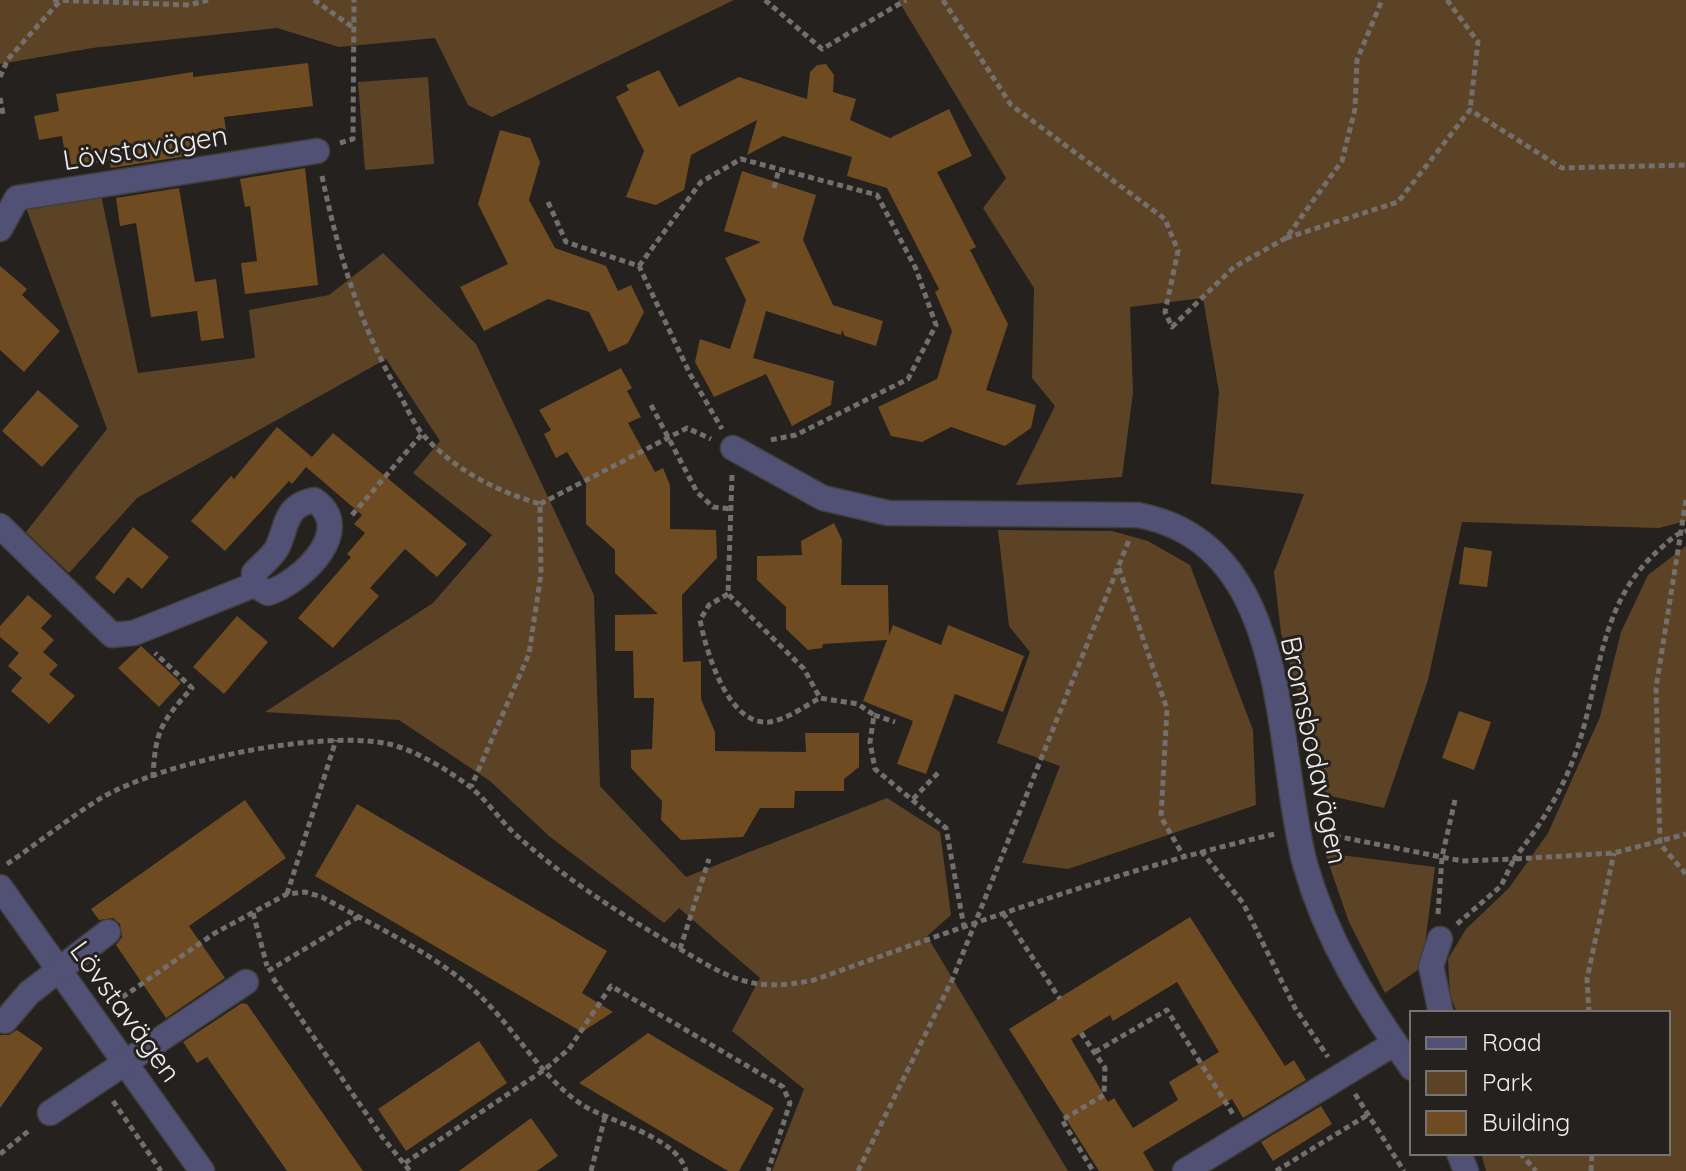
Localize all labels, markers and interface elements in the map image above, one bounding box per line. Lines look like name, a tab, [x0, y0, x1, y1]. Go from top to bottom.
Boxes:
street label: Lövstavägen	[60, 117, 230, 177]
street label: Bromsbodavägen	[1274, 633, 1356, 867]
street label: Lövstavägen	[63, 933, 189, 1089]
legend	[1410, 1011, 1670, 1155]
text: Road	[1482, 1027, 1542, 1057]
text: Park	[1482, 1067, 1533, 1097]
text: Building	[1482, 1107, 1570, 1137]

